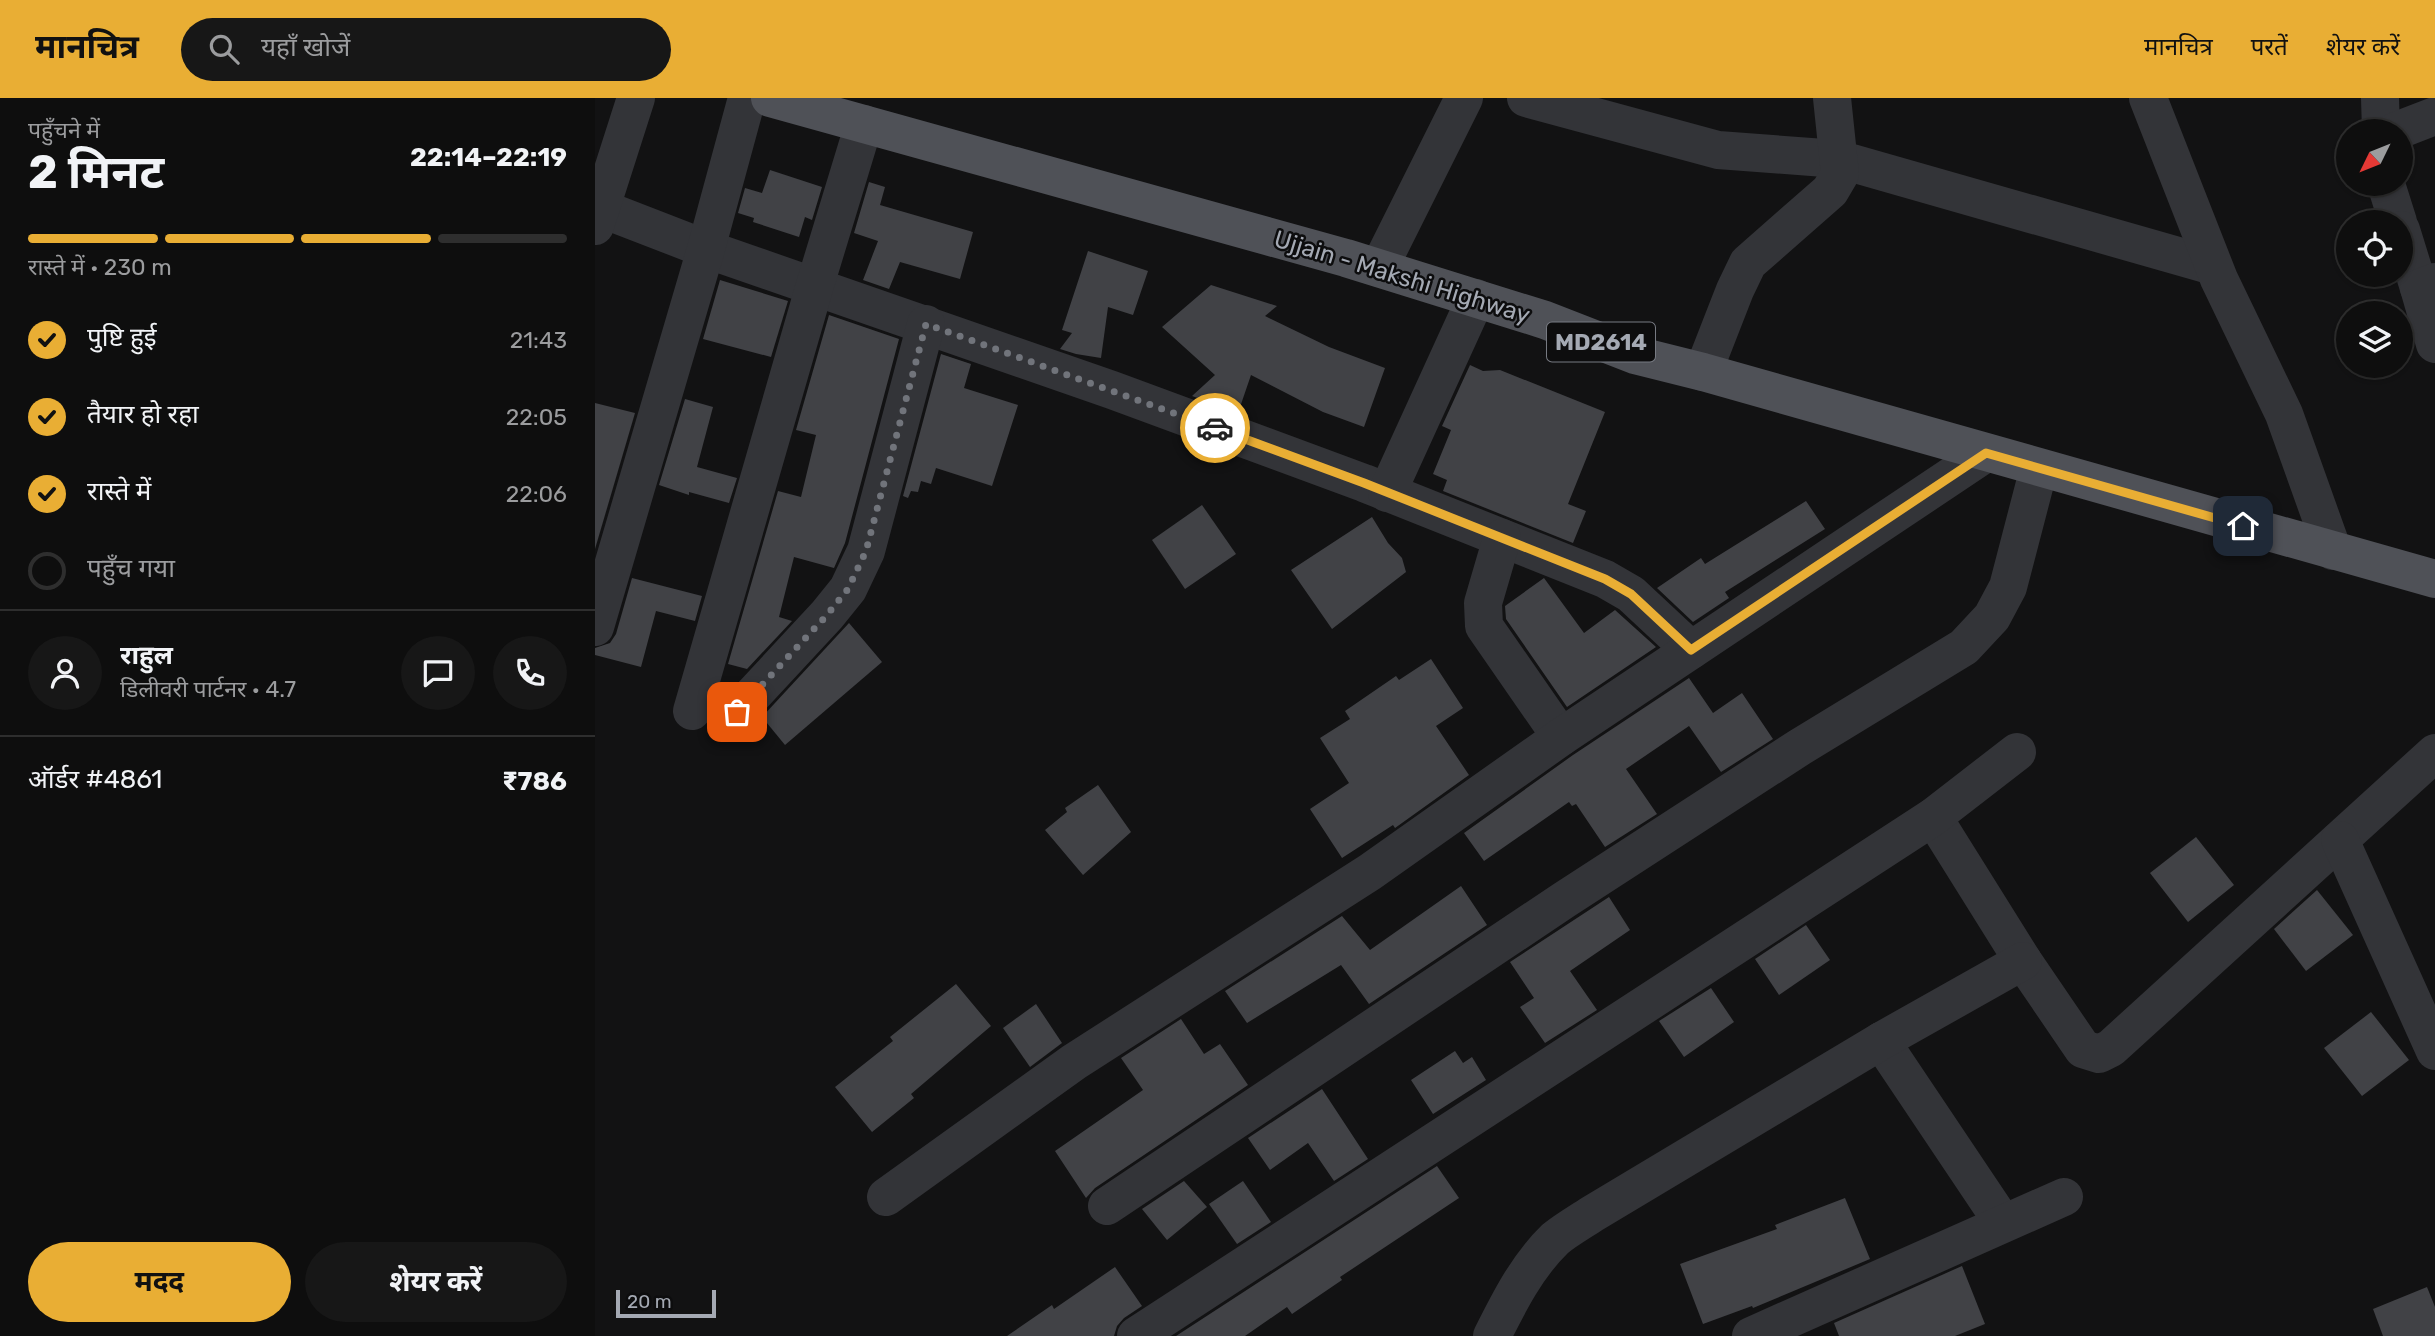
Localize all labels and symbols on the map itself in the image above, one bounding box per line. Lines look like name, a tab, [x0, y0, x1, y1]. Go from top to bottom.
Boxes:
north arrow	[2336, 119, 2413, 196]
street label: Ujjain - Makshi Highway	[1271, 225, 1533, 329]
road number: MD2614	[1547, 322, 1655, 362]
courier	[1180, 393, 1250, 463]
pin	[2213, 496, 2273, 556]
pin	[707, 682, 767, 742]
scale bar	[616, 1287, 716, 1319]

